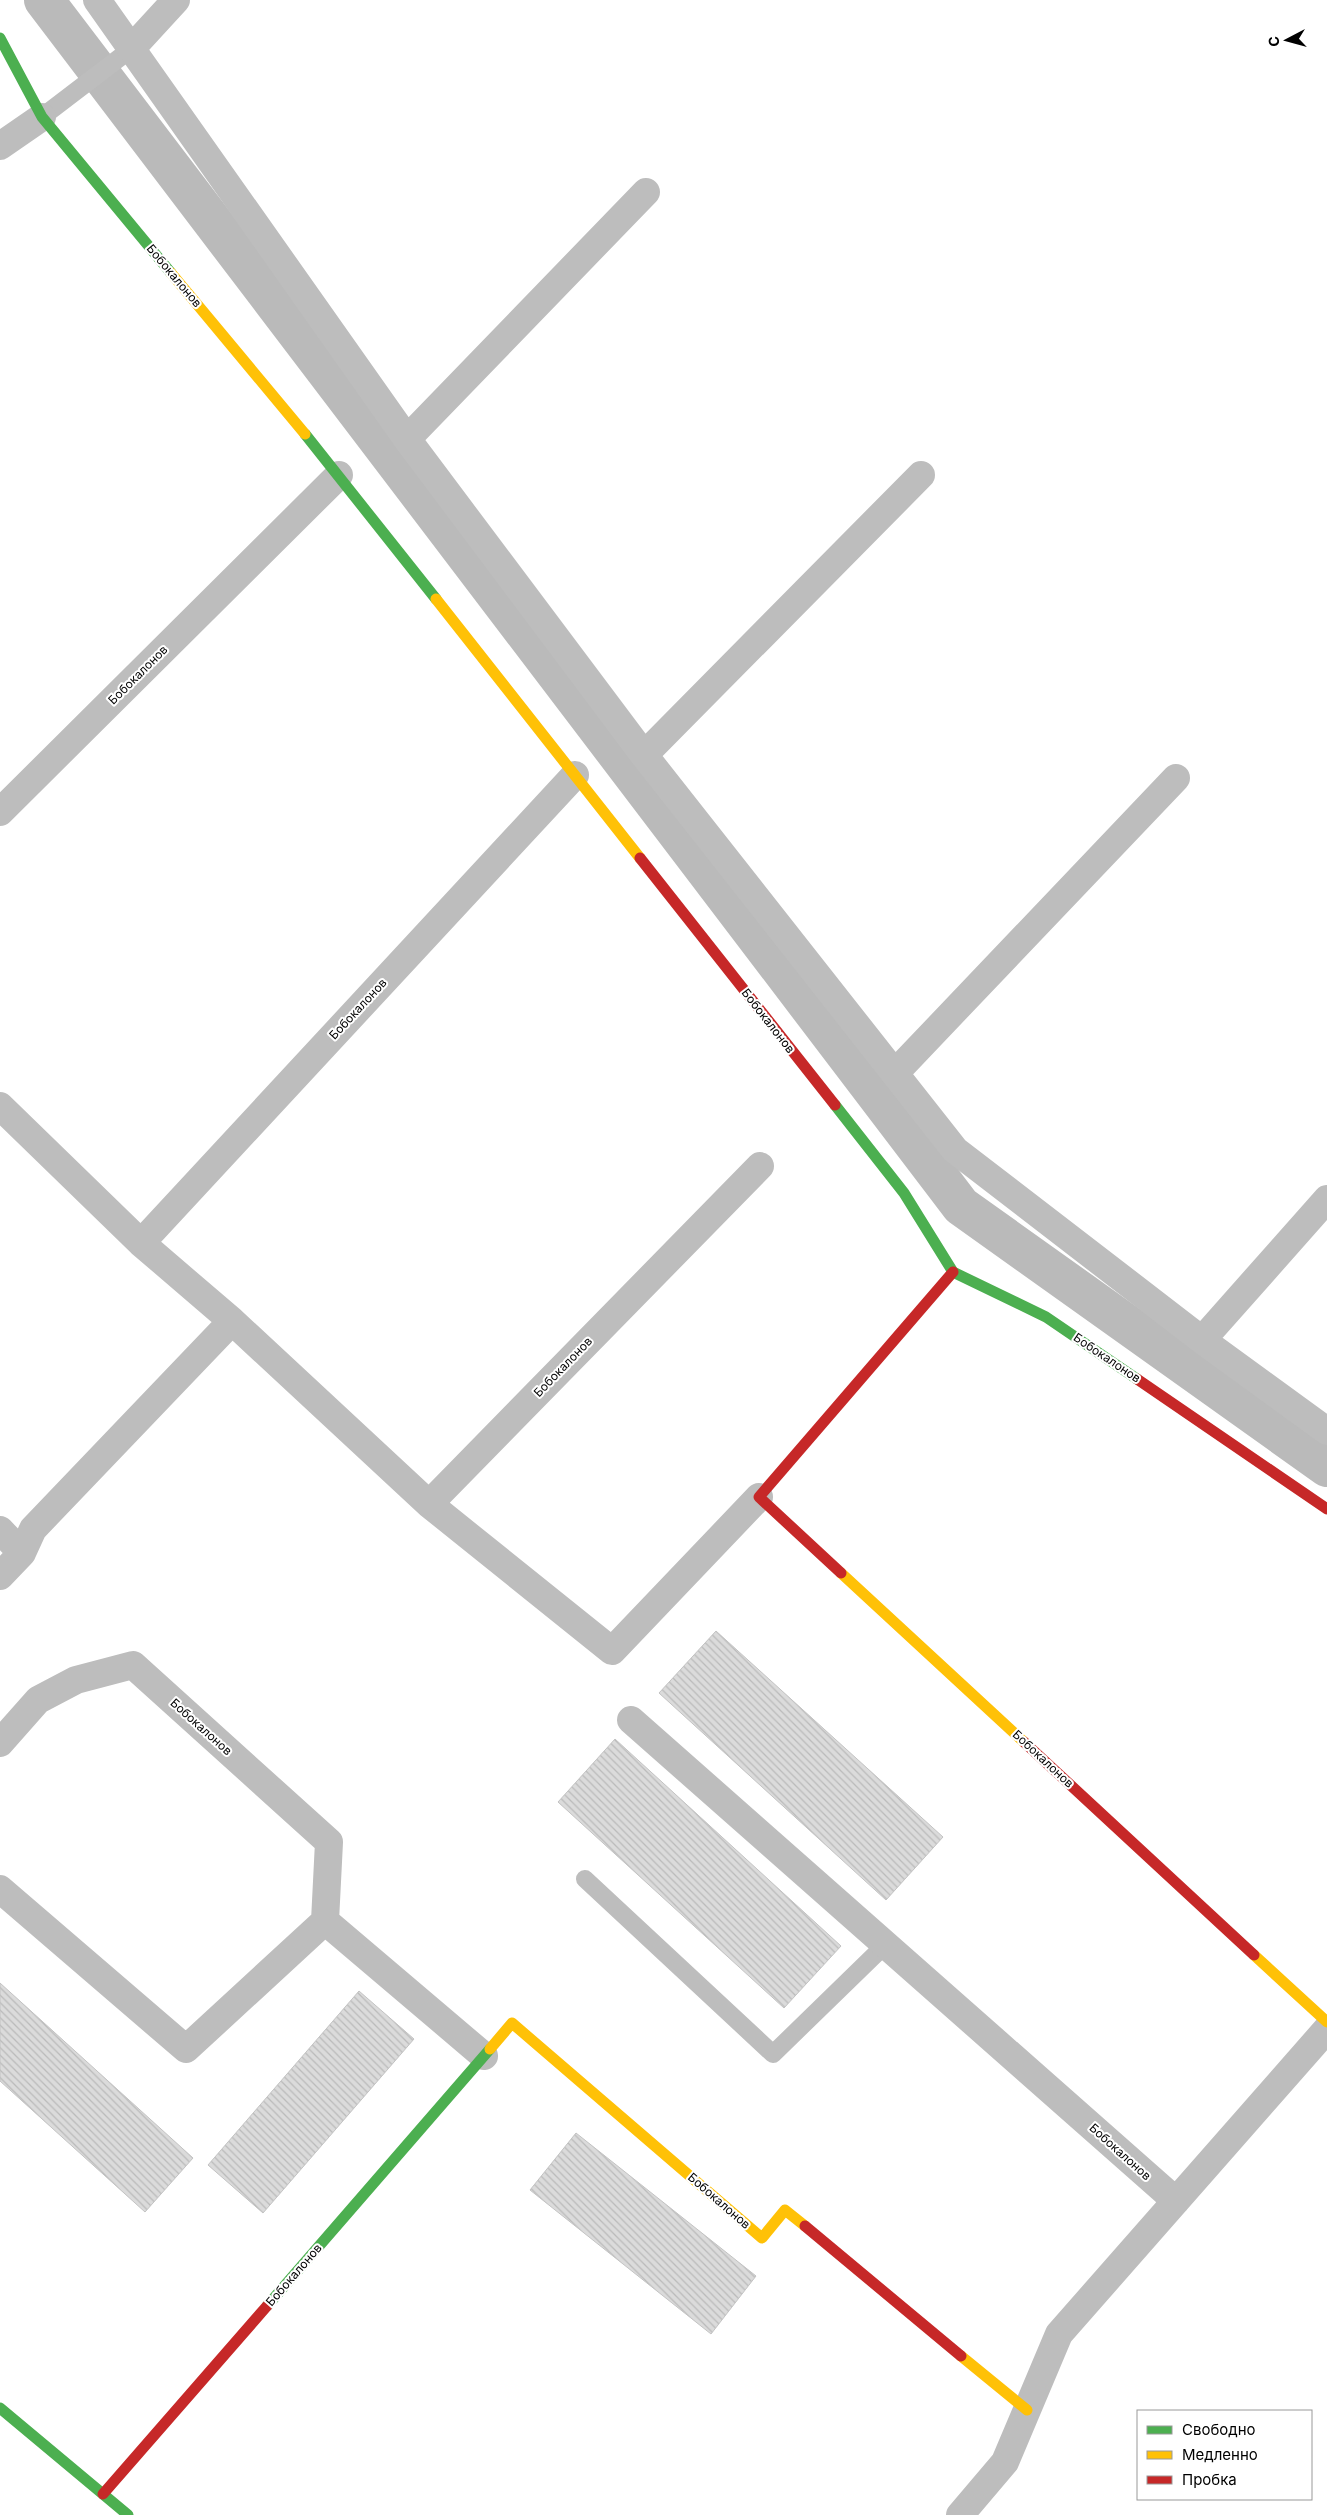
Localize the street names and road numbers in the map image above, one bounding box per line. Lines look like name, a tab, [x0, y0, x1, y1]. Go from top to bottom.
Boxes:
street label: Бобокалонов	[144, 241, 205, 310]
street label: Бобокалонов	[105, 642, 171, 707]
street label: Бобокалонов	[326, 975, 390, 1042]
street label: Бобокалонов	[739, 985, 798, 1056]
street label: Бобокалонов	[1071, 1330, 1144, 1386]
street label: Бобокалонов	[530, 1333, 595, 1400]
street label: Бобокалонов	[167, 1695, 235, 1758]
street label: Бобокалонов	[1010, 1727, 1077, 1791]
street label: Бобокалонов	[1086, 2120, 1154, 2183]
street label: Бобокалонов	[685, 2169, 754, 2232]
street label: Бобокалонов	[262, 2240, 325, 2309]

